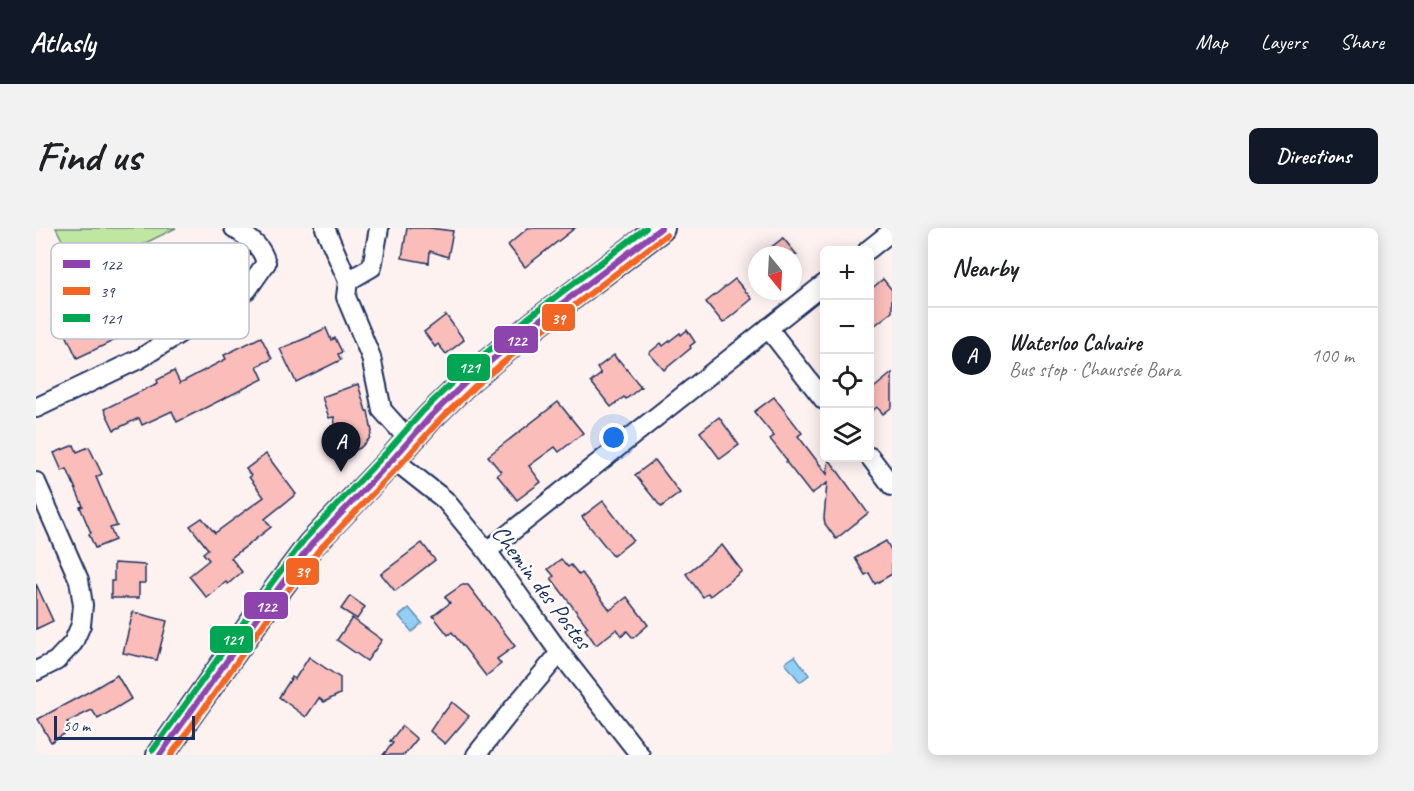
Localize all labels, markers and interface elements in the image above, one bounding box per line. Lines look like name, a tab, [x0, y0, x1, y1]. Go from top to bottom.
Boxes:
text: Atlasly	[30, 25, 95, 60]
text: Map	[1195, 29, 1228, 55]
text: Layers	[1261, 29, 1307, 55]
text: Share	[1340, 29, 1384, 55]
button: Directions	[1249, 128, 1378, 184]
text: Find us	[36, 130, 141, 183]
legend	[51, 243, 249, 339]
north arrow	[748, 246, 802, 300]
map controls	[820, 246, 874, 462]
button: +	[820, 246, 874, 300]
text: Nearby	[952, 251, 1017, 284]
text: 122	[100, 255, 123, 275]
text: 39	[100, 282, 116, 302]
button: −	[820, 300, 874, 354]
line badge: 39	[541, 303, 576, 332]
text: 121	[100, 309, 122, 329]
text: 39	[551, 309, 567, 329]
line badge: 122	[493, 325, 539, 354]
text: Waterloo Calvaire	[1009, 329, 1142, 357]
text: 122	[505, 331, 529, 351]
text: A	[966, 343, 977, 368]
text: 100 m	[1311, 343, 1354, 368]
line badge: 121	[446, 353, 491, 382]
button: locate	[820, 354, 874, 408]
text: Bus stop · Chaussée Bara	[1009, 357, 1180, 382]
text: 121	[458, 358, 482, 378]
button: layers	[820, 408, 874, 462]
pin: A	[322, 422, 360, 472]
your location	[599, 423, 628, 452]
street label: Chemin des Postes	[485, 519, 600, 657]
line badge: 39	[285, 557, 320, 586]
text: 39	[295, 562, 311, 582]
line badge: 122	[243, 591, 289, 620]
text: 122	[255, 597, 279, 617]
line badge: 121	[209, 625, 254, 654]
text: 121	[221, 630, 245, 650]
scale bar	[54, 713, 195, 741]
text: 50 m	[63, 716, 90, 736]

